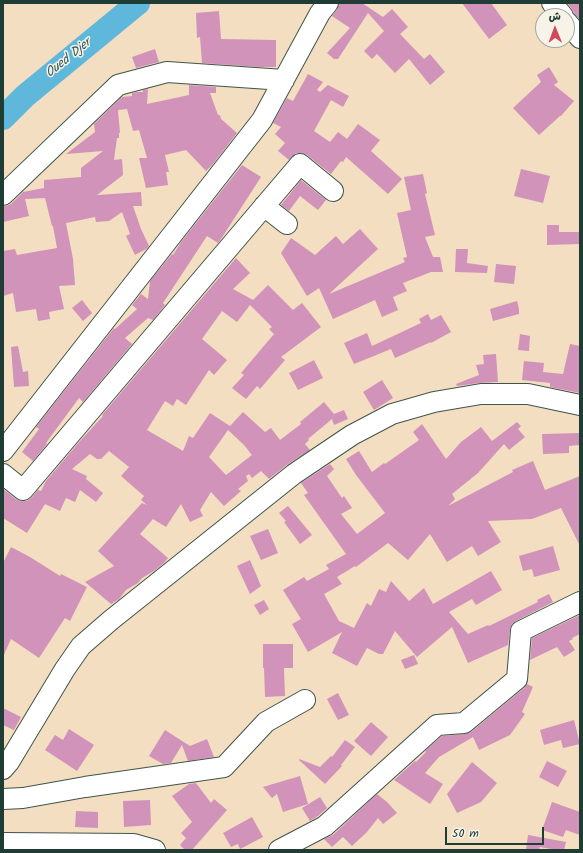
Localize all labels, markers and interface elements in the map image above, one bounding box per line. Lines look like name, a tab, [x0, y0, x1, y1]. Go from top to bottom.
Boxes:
north arrow	[535, 8, 575, 48]
text: ش	[549, 8, 561, 26]
water label: Oued Djer	[43, 36, 95, 82]
scale bar	[447, 819, 546, 845]
text: 50 m	[452, 824, 479, 843]

